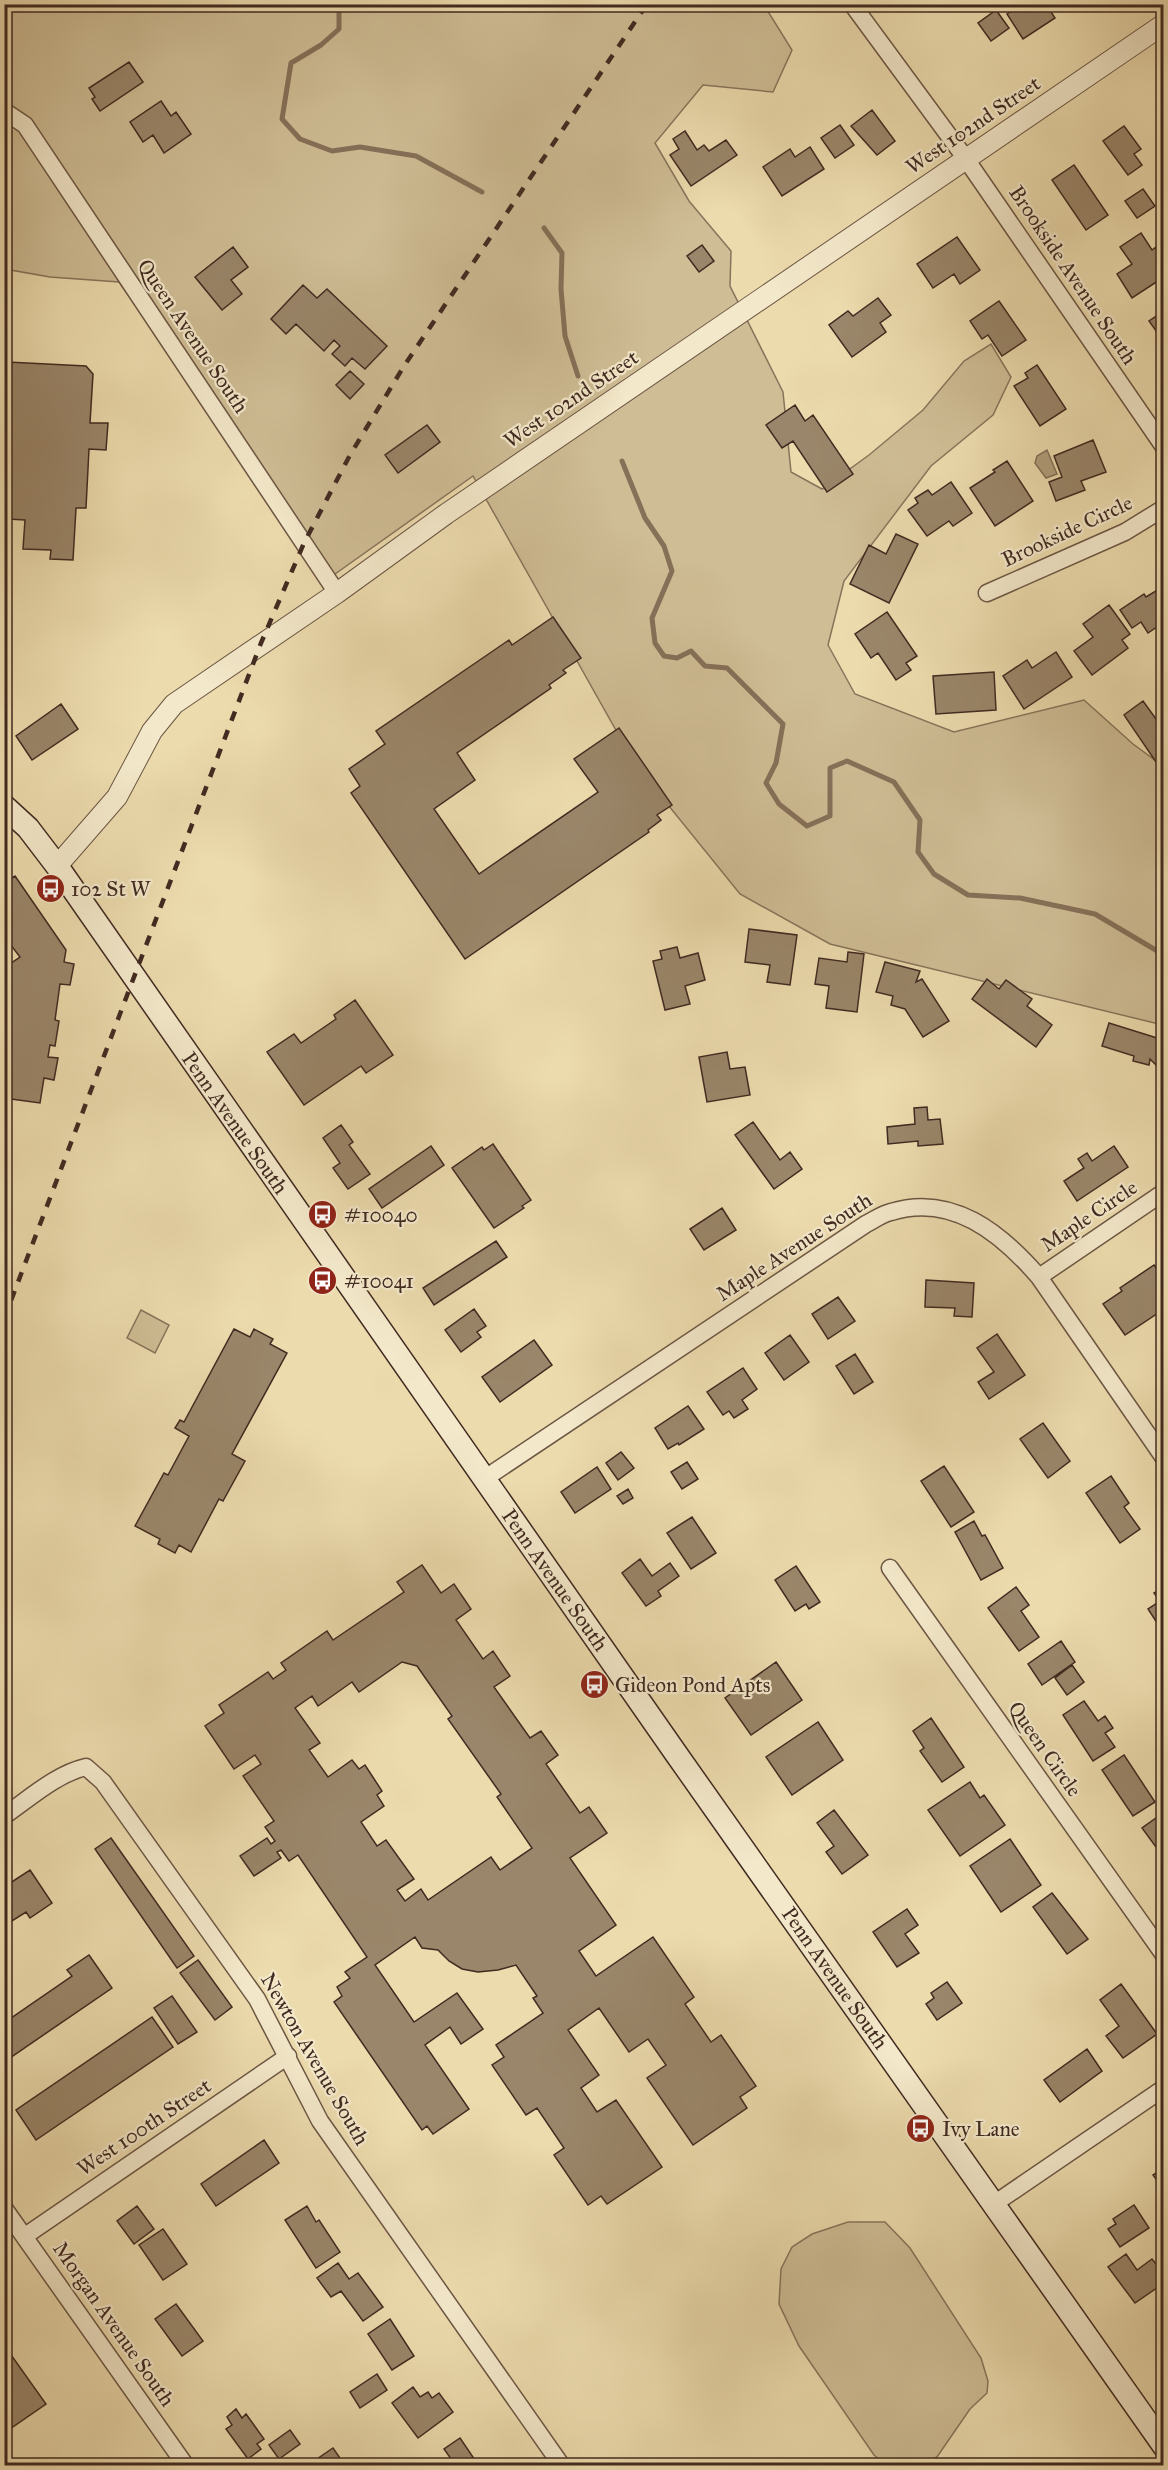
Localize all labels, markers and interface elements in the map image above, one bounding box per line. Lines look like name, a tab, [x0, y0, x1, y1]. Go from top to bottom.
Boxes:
street label: West 102nd Street	[901, 70, 1046, 180]
street label: Brookside Avenue South	[1003, 180, 1143, 370]
street label: Queen Avenue South	[132, 254, 254, 418]
street label: West 102nd Street	[499, 344, 644, 454]
street label: Brookside Circle	[998, 489, 1137, 573]
bus stop icon: 102 St W	[34, 873, 66, 905]
place label: 102 St W	[71, 876, 151, 902]
street label: Penn Avenue South	[176, 1047, 294, 1200]
street label: Maple Circle	[1036, 1174, 1142, 1258]
street label: Maple Avenue South	[711, 1187, 877, 1307]
bus stop icon: #10040	[307, 1199, 339, 1231]
place label: #10040	[344, 1202, 418, 1228]
bus stop icon: #10041	[307, 1265, 339, 1297]
place label: #10041	[344, 1268, 414, 1294]
street label: Penn Avenue South	[496, 1504, 614, 1657]
bus stop icon: Gideon Pond Apts	[578, 1669, 610, 1701]
place label: Gideon Pond Apts	[615, 1672, 770, 1698]
street label: Queen Circle	[1003, 1696, 1087, 1802]
street label: Penn Avenue South	[776, 1902, 894, 2055]
street label: Newton Avenue South	[255, 1968, 375, 2150]
street label: West 100th Street	[72, 2072, 216, 2181]
bus stop icon: Ivy Lane	[905, 2113, 937, 2145]
place label: Ivy Lane	[942, 2116, 1020, 2142]
street label: Morgan Avenue South	[47, 2237, 181, 2412]

